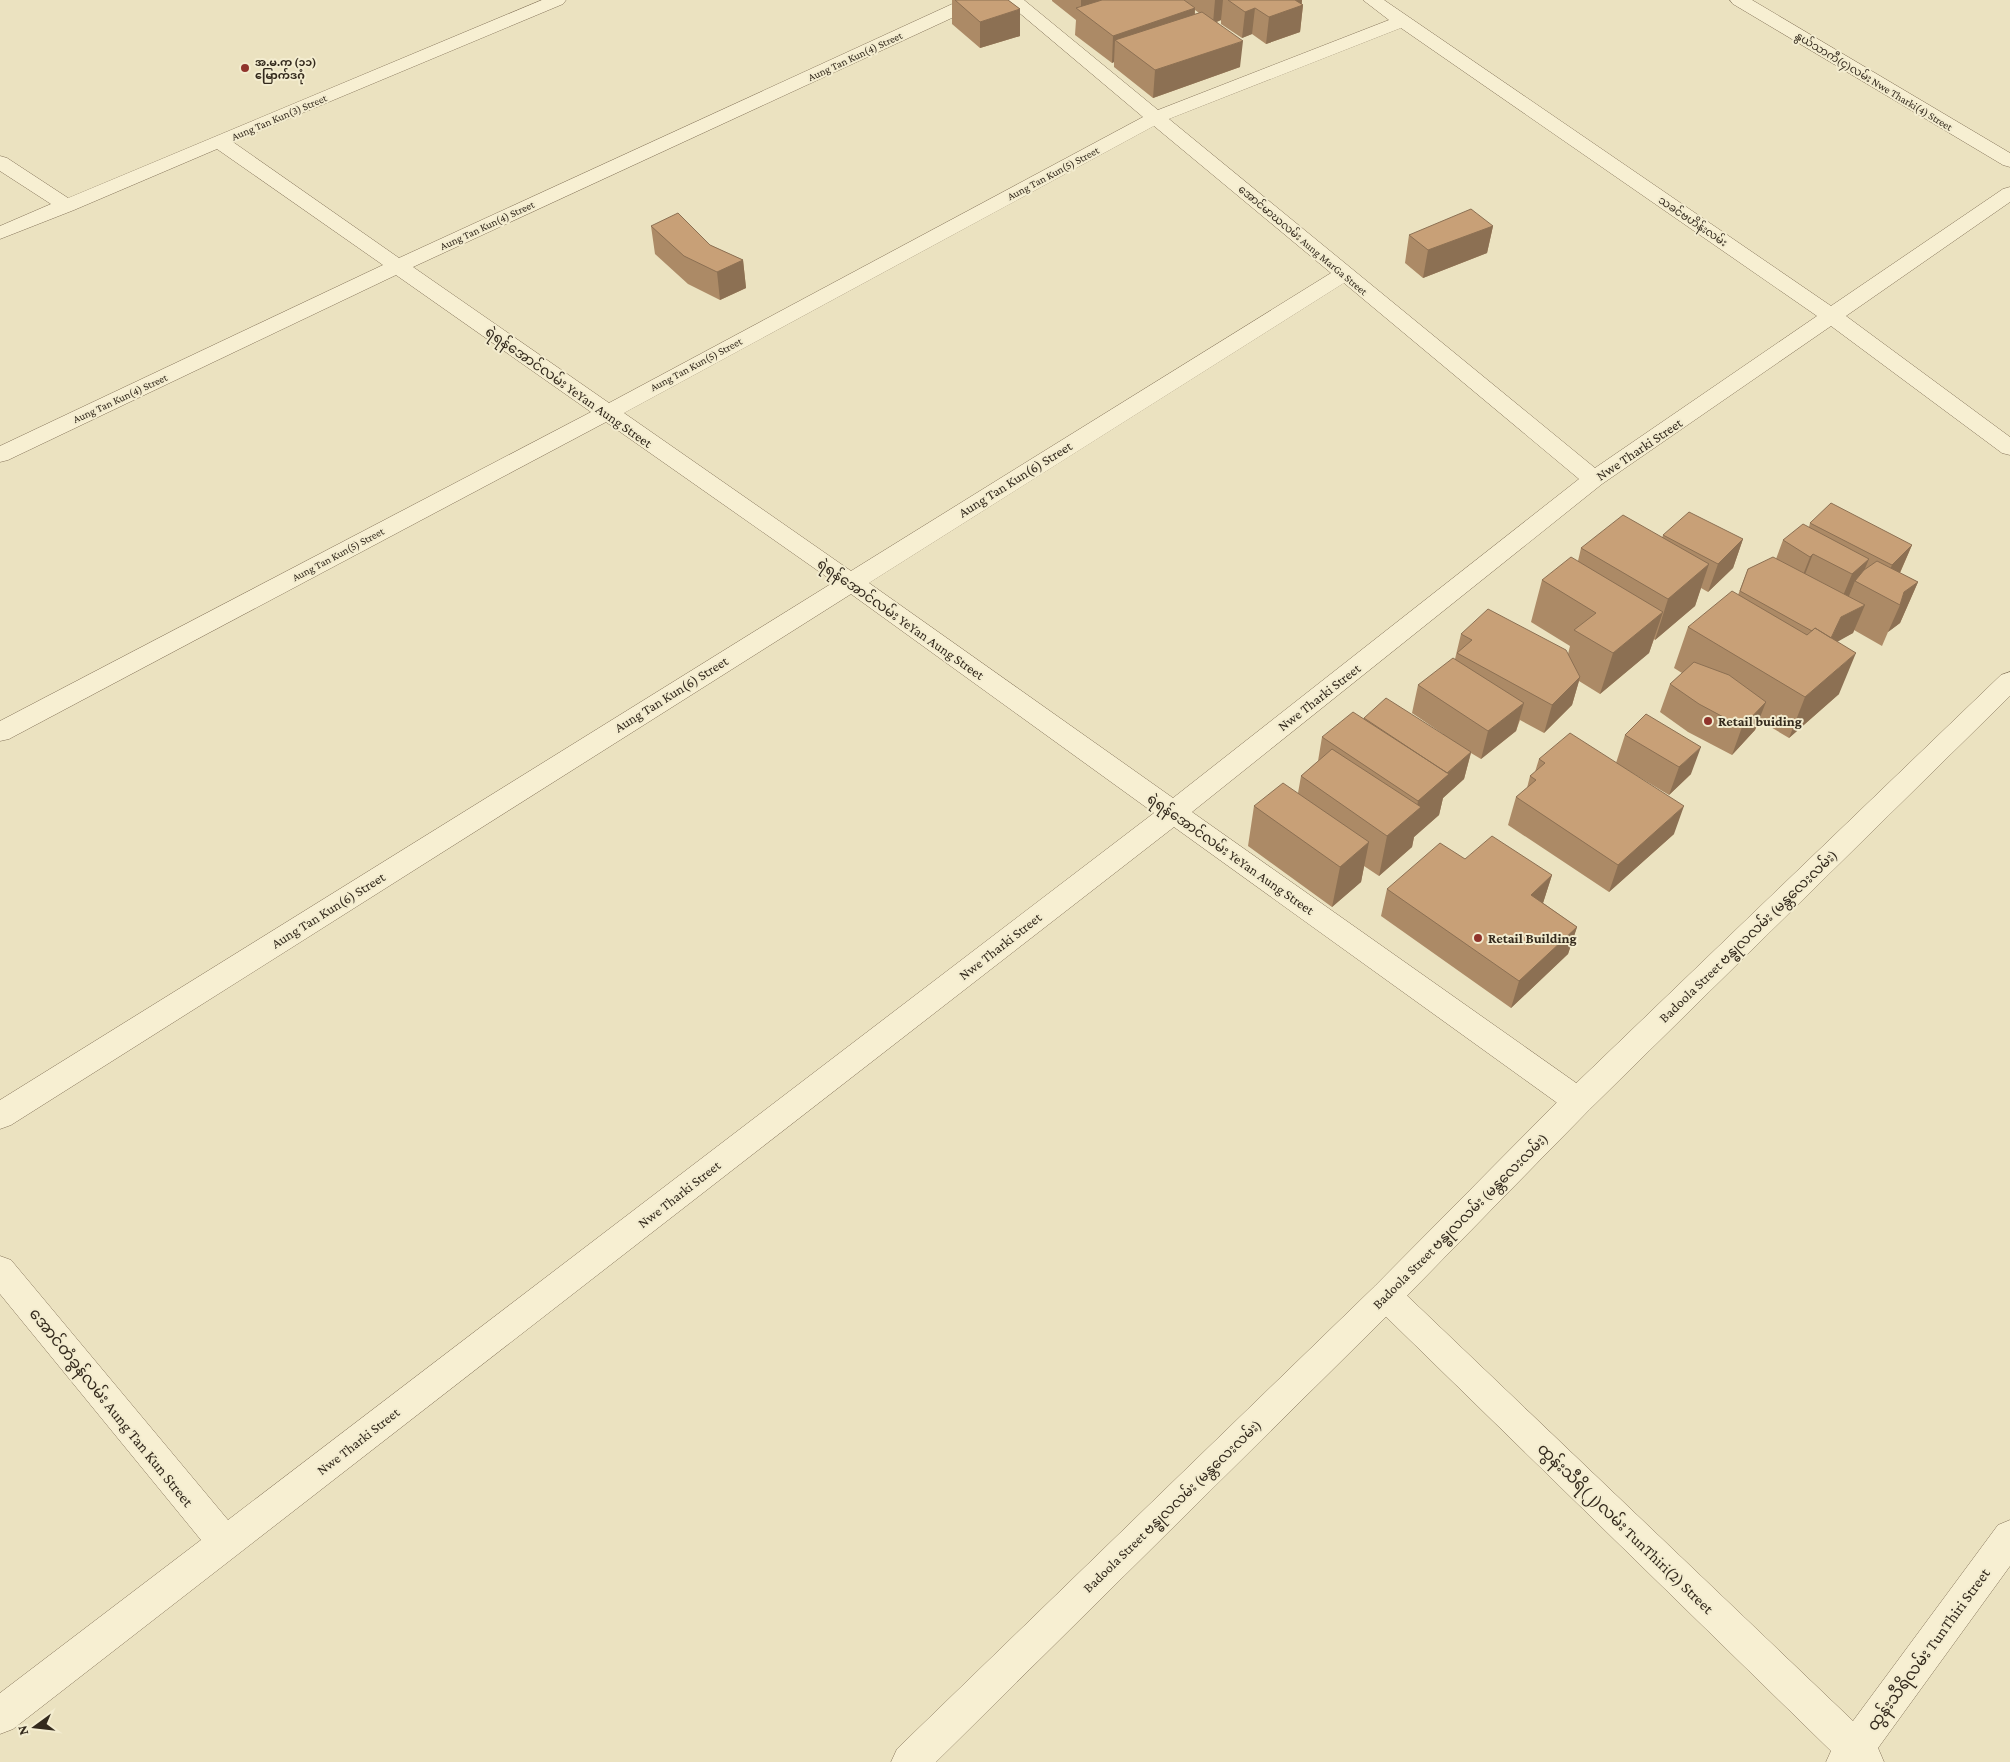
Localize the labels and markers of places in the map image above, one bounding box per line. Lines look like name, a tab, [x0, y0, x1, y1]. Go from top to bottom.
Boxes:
place label: အ.မ.က (၁၁) မြောက်ဒဂုံ	[255, 56, 316, 85]
marker: အ.မ.က (၁၁) မြောက်ဒဂုံ	[239, 62, 251, 74]
place label: Retail buiding	[1718, 713, 1802, 729]
marker: Retail buiding	[1702, 715, 1714, 727]
place label: Retail Building	[1488, 930, 1577, 946]
marker: Retail Building	[1472, 932, 1484, 944]

